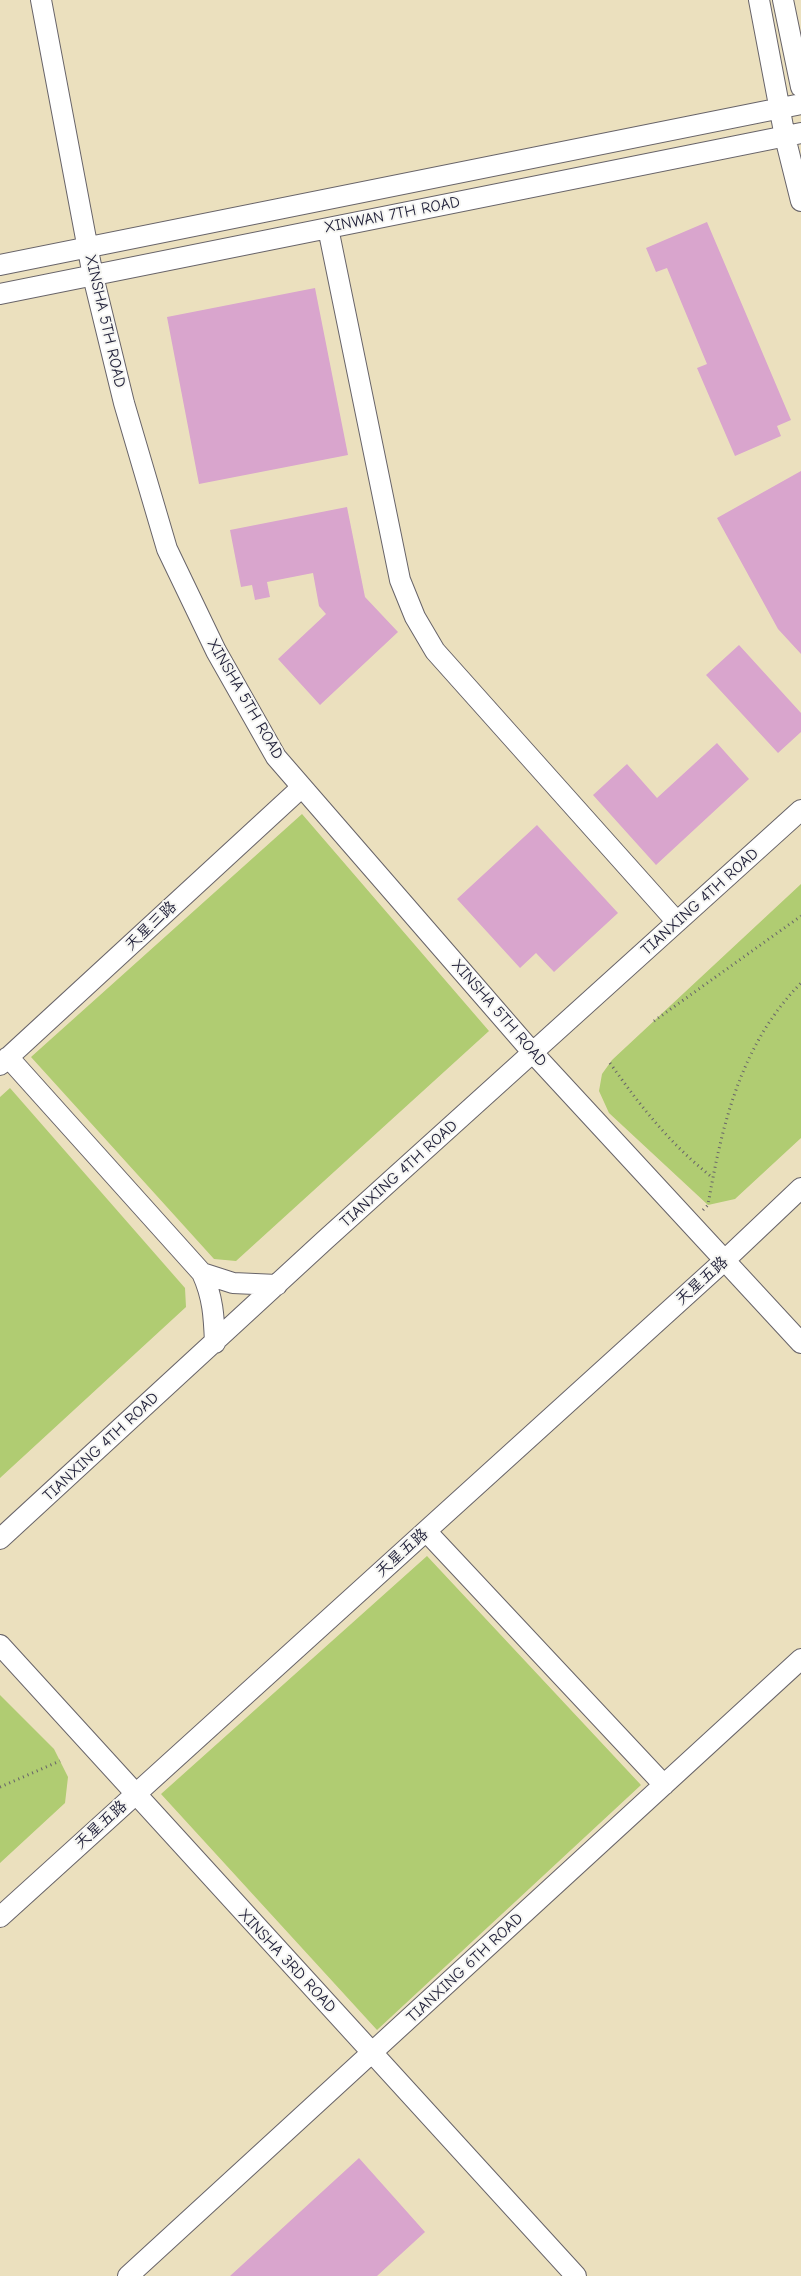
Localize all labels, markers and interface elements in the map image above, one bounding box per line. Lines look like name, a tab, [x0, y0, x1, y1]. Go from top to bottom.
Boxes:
street label: XINWAN 7TH ROAD	[322, 192, 462, 238]
street label: XINSHA 5TH ROAD	[80, 253, 130, 389]
street label: XINSHA 5TH ROAD	[203, 635, 287, 763]
street label: TIANXING 4TH ROAD	[637, 844, 763, 960]
street label: 天星三路	[121, 897, 181, 955]
street label: XINSHA 5TH ROAD	[447, 955, 551, 1071]
street label: TIANXING 4TH ROAD	[336, 1116, 462, 1232]
street label: 天星五路	[672, 1252, 732, 1310]
street label: TIANXING 4TH ROAD	[39, 1388, 163, 1506]
street label: 天星五路	[372, 1524, 432, 1582]
street label: 天星五路	[71, 1796, 131, 1854]
street label: XINSHA 3RD ROAD	[234, 1905, 340, 2017]
street label: TIANXING 6TH ROAD	[403, 1909, 527, 2027]

